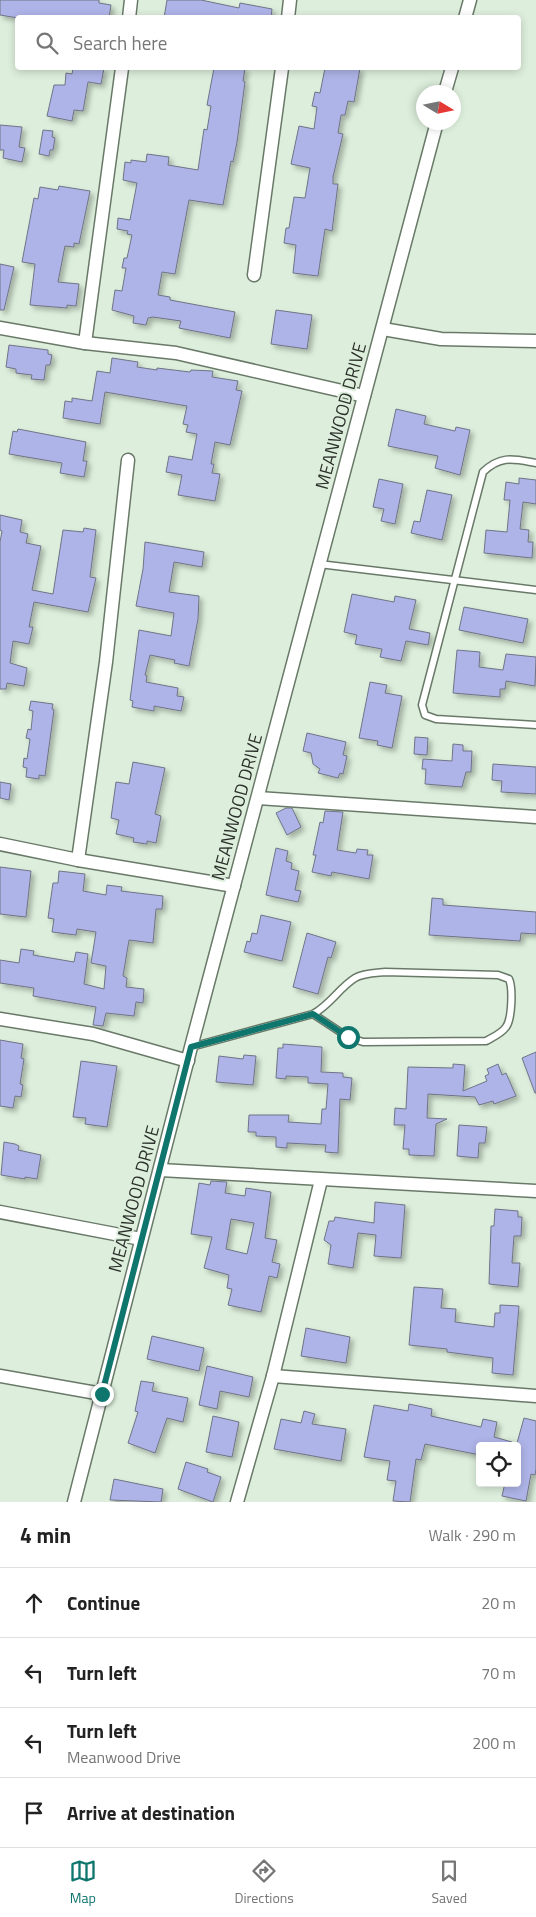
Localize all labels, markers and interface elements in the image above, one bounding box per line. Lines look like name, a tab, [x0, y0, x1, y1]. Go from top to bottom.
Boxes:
search box	[15, 15, 521, 70]
text: Search here	[73, 28, 167, 57]
icon: search	[33, 29, 61, 57]
north arrow	[416, 85, 461, 130]
street label: MEANWOOD DRIVE	[308, 340, 373, 492]
street label: MEANWOOD DRIVE	[204, 731, 269, 883]
route start	[337, 1026, 360, 1049]
street label: MEANWOOD DRIVE	[101, 1123, 166, 1275]
route end	[91, 1383, 114, 1406]
map controls	[476, 1442, 521, 1487]
button: locate	[476, 1442, 521, 1487]
text: 4 min	[20, 1519, 71, 1551]
text: Walk · 290 m	[428, 1523, 516, 1547]
text: Continue	[67, 1588, 140, 1617]
icon: ahead	[20, 1589, 48, 1617]
text: 20 m	[481, 1591, 516, 1615]
text: Turn left	[67, 1658, 137, 1687]
icon: left	[20, 1659, 48, 1687]
text: 70 m	[481, 1661, 516, 1685]
text: Turn left	[67, 1716, 137, 1745]
icon: left	[20, 1729, 48, 1757]
text: 200 m	[472, 1731, 516, 1755]
text: Meanwood Drive	[67, 1745, 181, 1769]
text: Arrive at destination	[67, 1798, 235, 1827]
icon: arrive	[20, 1799, 48, 1827]
tab: Map	[69, 1857, 97, 1908]
tab: Directions	[234, 1857, 294, 1908]
tab: Saved	[432, 1857, 467, 1908]

